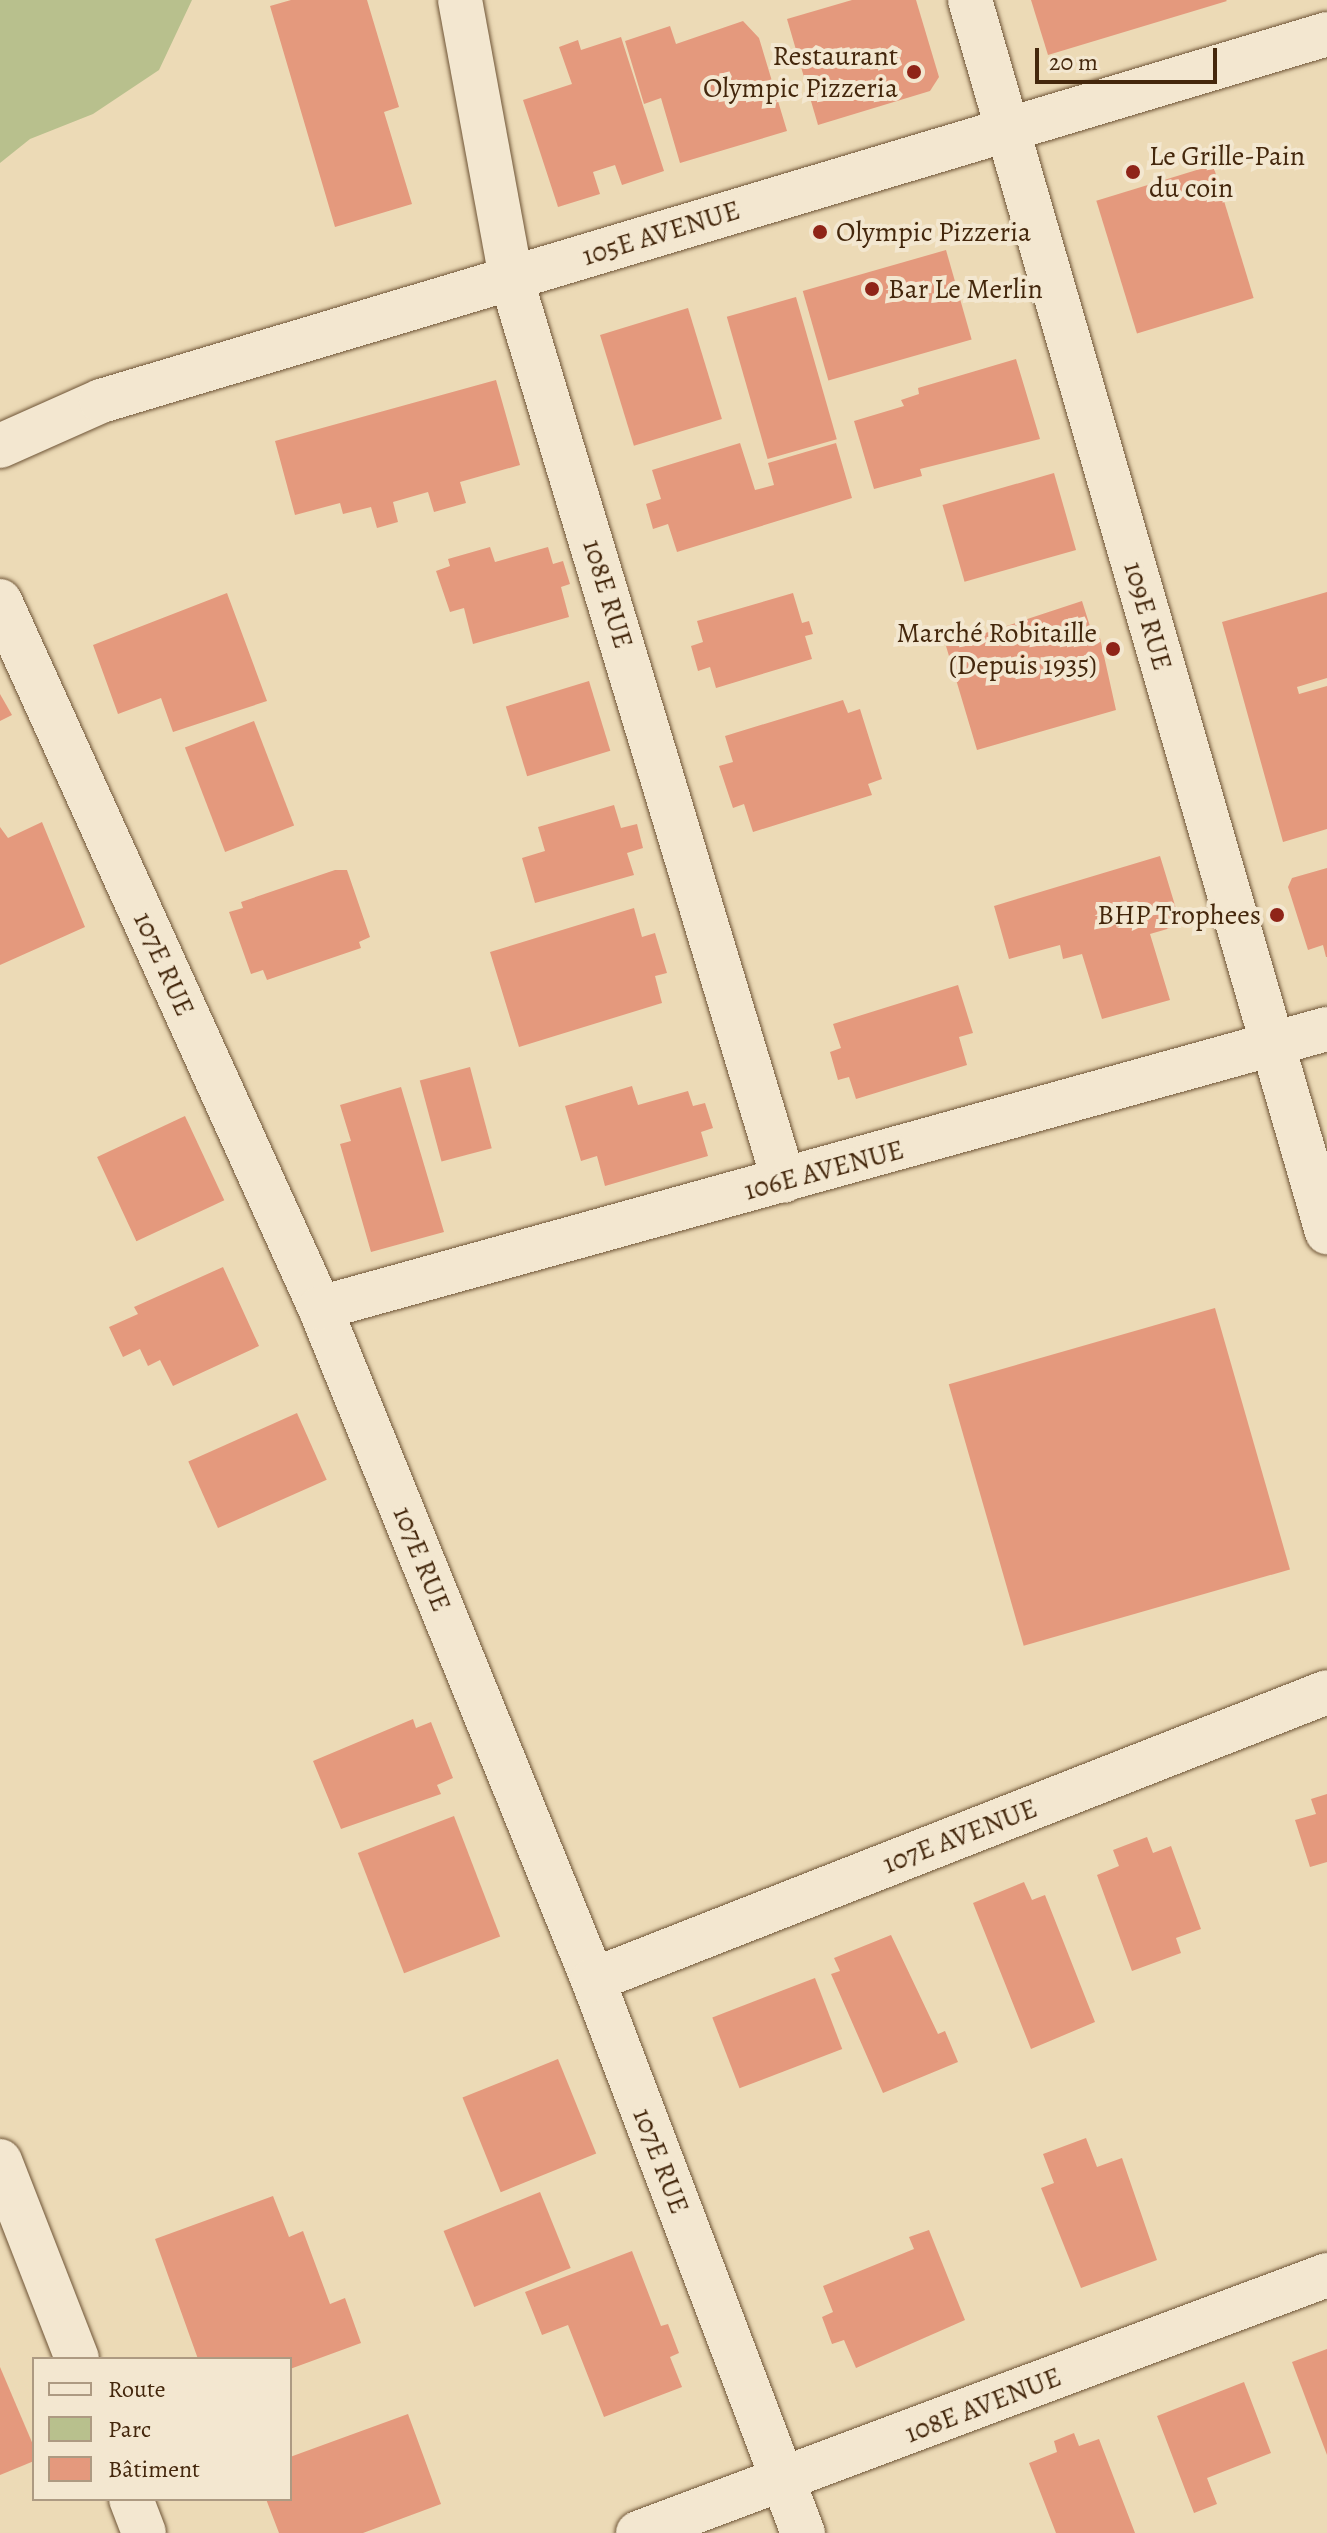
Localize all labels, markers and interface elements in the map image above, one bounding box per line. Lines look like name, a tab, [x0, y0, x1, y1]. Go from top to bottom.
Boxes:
scale bar	[1039, 32, 1221, 82]
place label: Restaurant Olympic Pizzeria	[703, 39, 898, 105]
text: 20 m	[1049, 46, 1098, 78]
marker: Restaurant Olympic Pizzeria	[905, 63, 923, 81]
place label: Le Grille-Pain du coin	[1149, 139, 1305, 205]
marker: Le Grille-Pain du coin	[1124, 163, 1142, 181]
street label: 105E AVENUE	[578, 193, 744, 273]
place label: Olympic Pizzeria	[836, 215, 1031, 249]
marker: Olympic Pizzeria	[811, 223, 829, 241]
place label: Bar Le Merlin	[888, 272, 1043, 306]
marker: Bar Le Merlin	[863, 280, 881, 298]
street label: 108E RUE	[576, 535, 640, 653]
street label: 109E RUE	[1116, 558, 1180, 674]
place label: Marché Robitaille (Depuis 1935)	[896, 616, 1097, 682]
marker: Marché Robitaille (Depuis 1935)	[1104, 640, 1122, 658]
place label: BHP Trophees	[1097, 898, 1261, 932]
marker: BHP Trophees	[1268, 906, 1286, 924]
street label: 107E RUE	[126, 907, 202, 1021]
street label: 106E AVENUE	[740, 1133, 908, 1207]
street label: 107E RUE	[386, 1501, 458, 1617]
street label: 107E AVENUE	[878, 1791, 1042, 1881]
street label: 107E RUE	[626, 2103, 696, 2219]
legend	[32, 2357, 292, 2501]
street label: 108E AVENUE	[900, 2360, 1066, 2450]
text: Route	[108, 2373, 166, 2405]
text: Parc	[108, 2413, 151, 2445]
text: Bâtiment	[108, 2453, 200, 2485]

